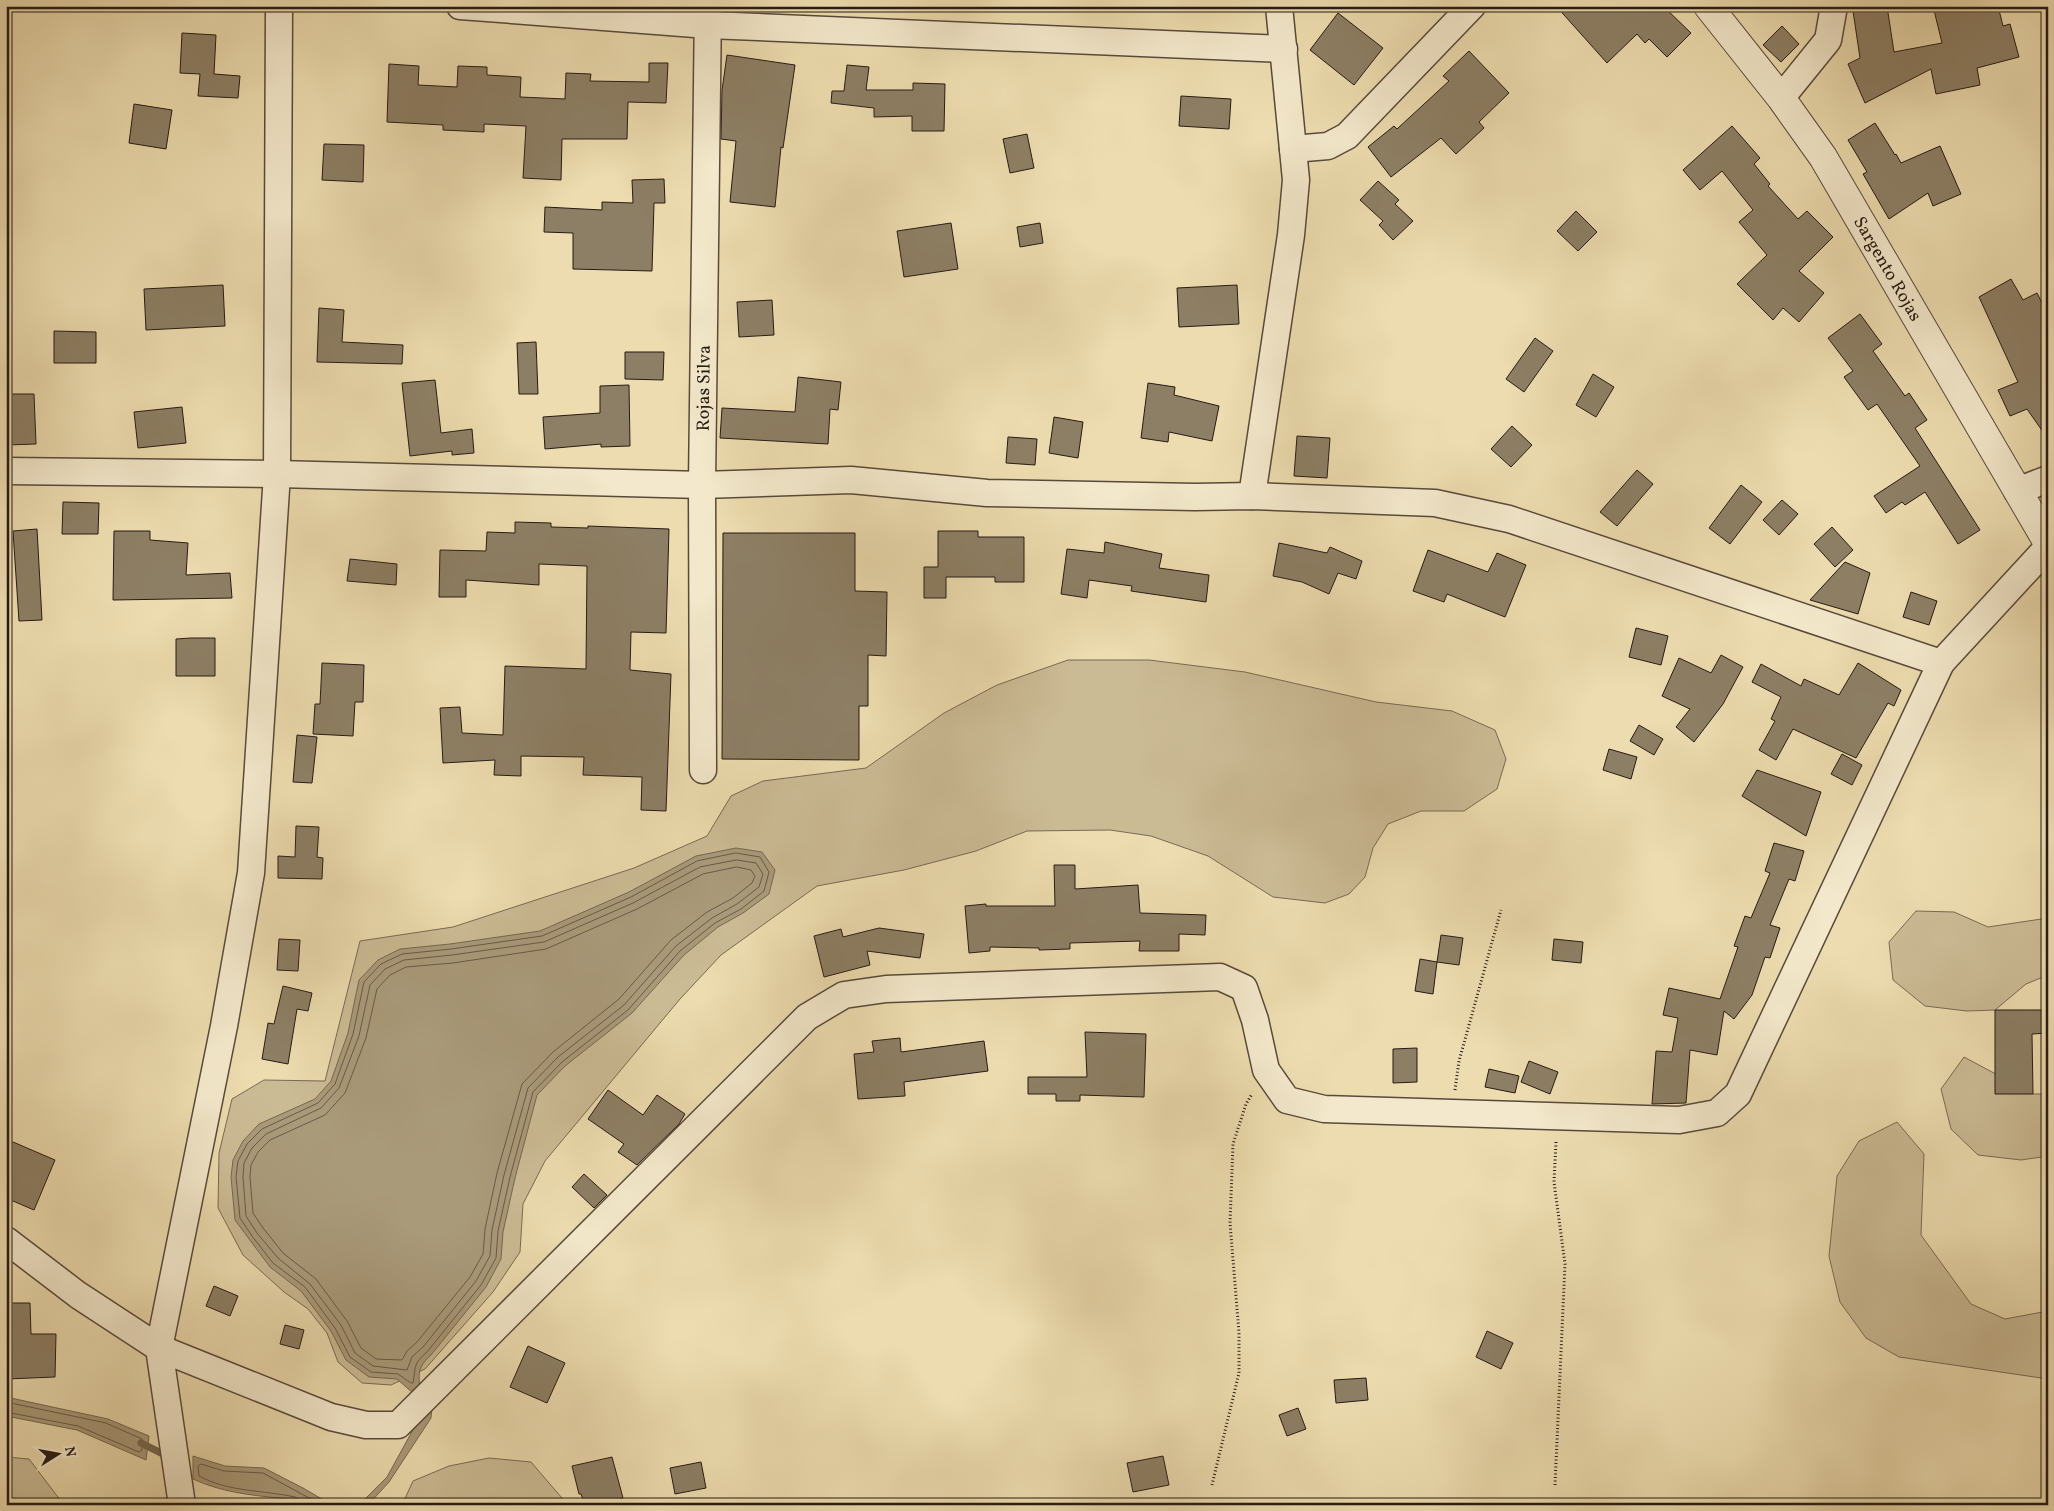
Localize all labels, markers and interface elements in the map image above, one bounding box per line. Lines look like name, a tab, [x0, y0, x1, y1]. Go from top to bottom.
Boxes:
street label: Sargento Rojas	[1846, 212, 1927, 326]
street label: Rojas Silva	[692, 345, 718, 431]
north arrow	[32, 1428, 82, 1478]
text: N	[59, 1445, 80, 1459]

